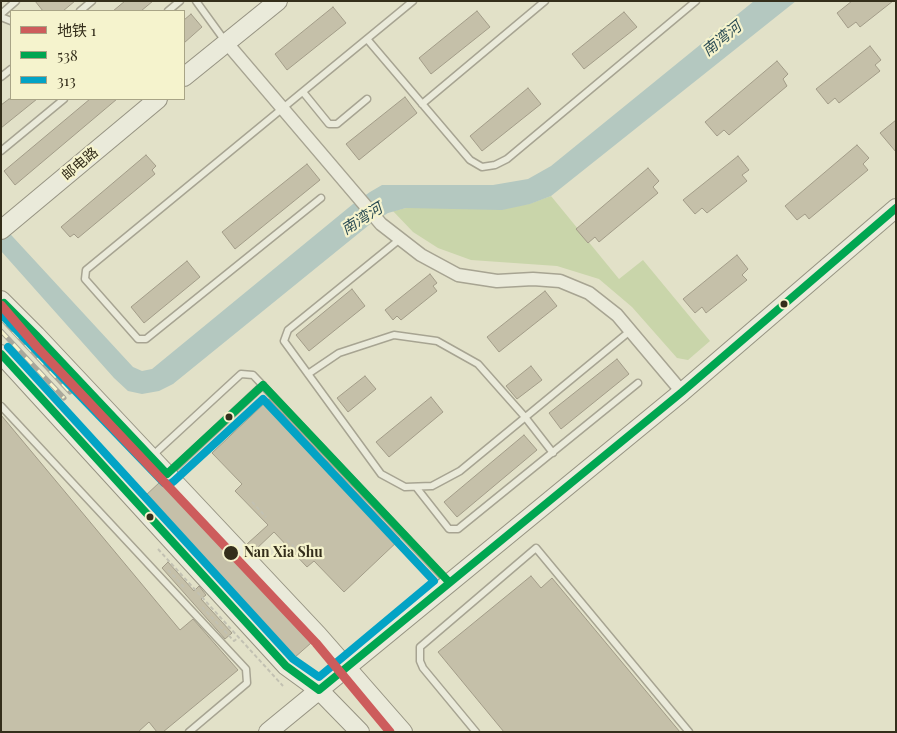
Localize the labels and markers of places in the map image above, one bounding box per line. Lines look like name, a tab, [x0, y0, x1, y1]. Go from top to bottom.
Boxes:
unlabelled marker	[779, 299, 789, 309]
unlabelled marker	[224, 412, 234, 422]
unlabelled marker	[145, 512, 155, 522]
marker: Nan Xia Shu	[222, 544, 240, 562]
place label: Nan Xia Shu	[244, 545, 323, 561]

